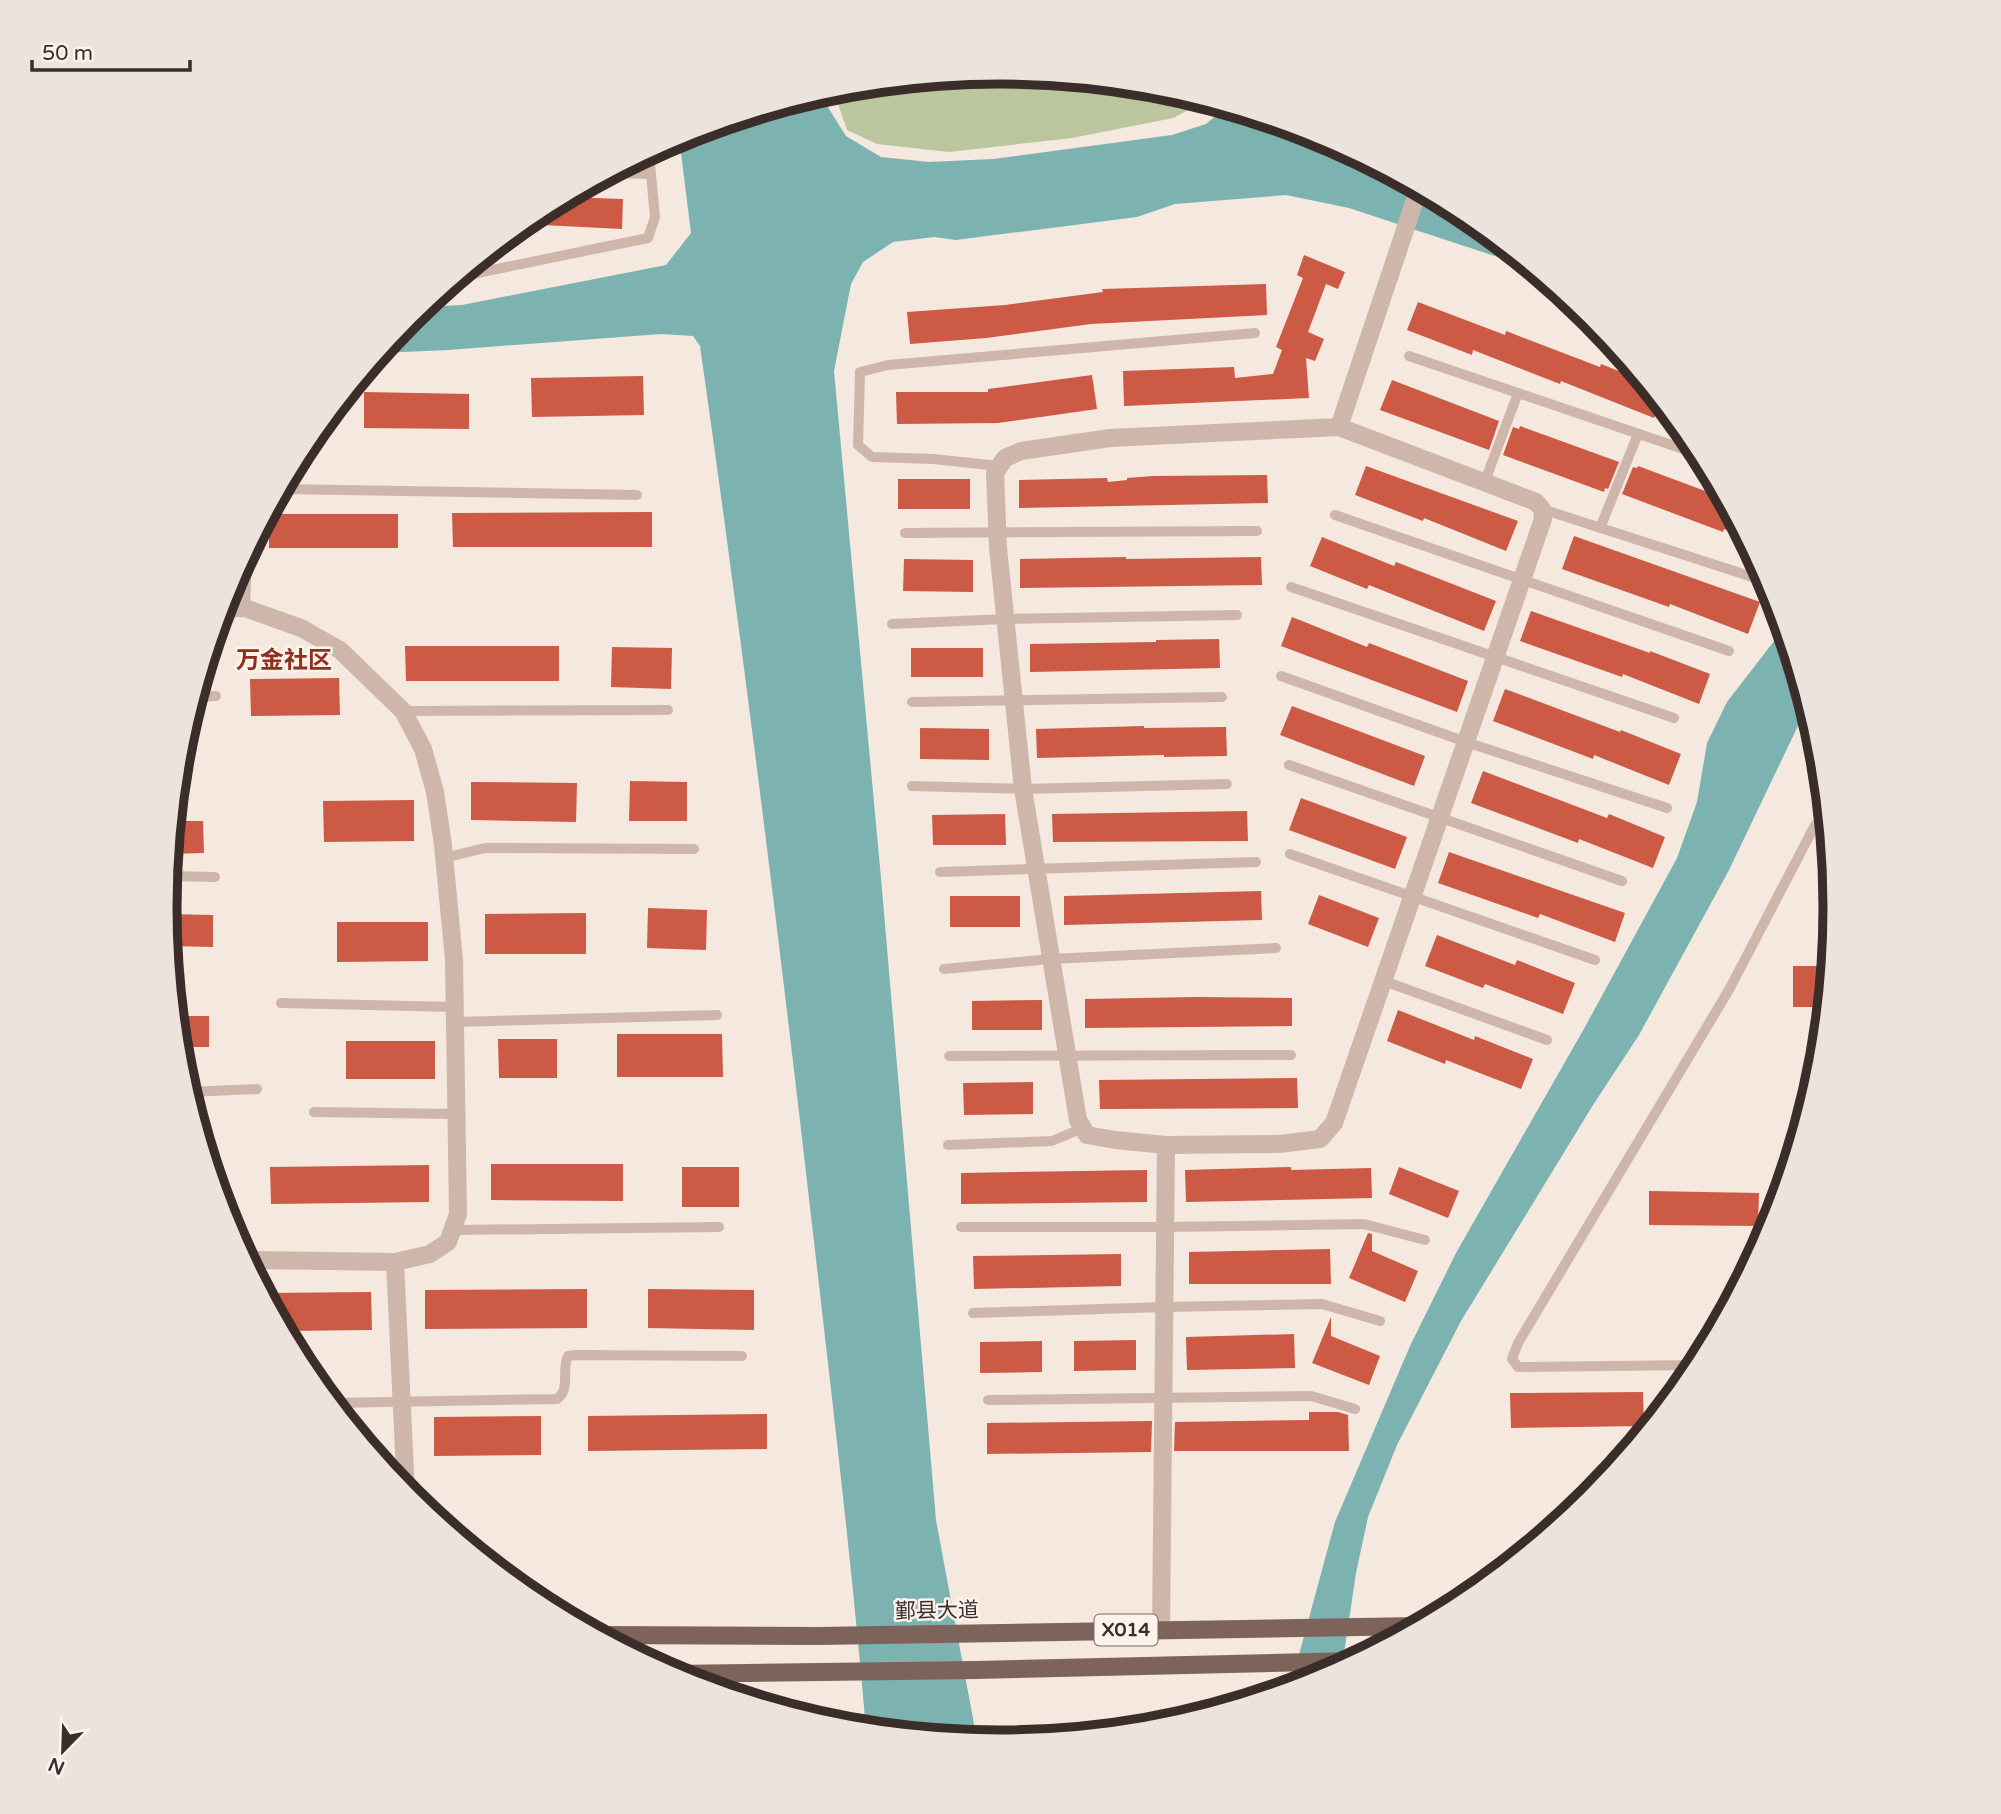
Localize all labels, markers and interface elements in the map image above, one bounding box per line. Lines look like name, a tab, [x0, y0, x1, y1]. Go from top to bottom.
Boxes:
scale bar	[32, 28, 189, 72]
text: 50 m	[42, 41, 93, 66]
district label: 万金社区	[236, 646, 332, 675]
street label: 鄞县大道	[895, 1598, 979, 1624]
road number: X014	[1094, 1614, 1158, 1646]
north arrow	[28, 1716, 98, 1786]
text: N	[45, 1753, 68, 1779]

